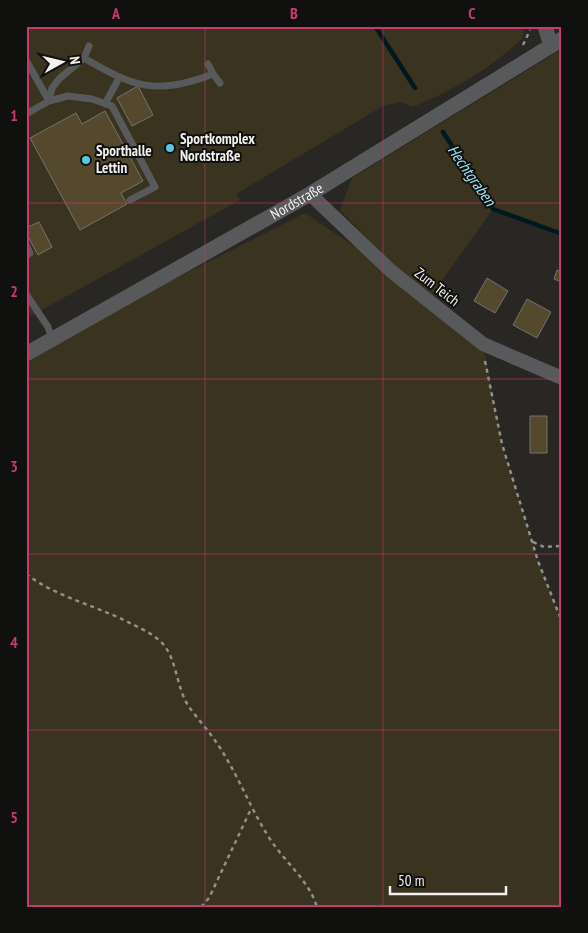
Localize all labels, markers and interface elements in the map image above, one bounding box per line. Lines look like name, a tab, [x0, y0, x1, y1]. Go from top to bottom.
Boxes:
text: A	[111, 3, 121, 23]
text: B	[290, 3, 298, 23]
text: C	[468, 3, 476, 23]
north arrow	[38, 38, 88, 88]
text: N	[65, 55, 84, 65]
text: 1	[10, 105, 18, 125]
place label: Sportkomplex Nordstraße	[180, 129, 255, 165]
water label: Hechtgraben	[444, 140, 501, 210]
place label: Sporthalle Lettin	[96, 141, 152, 177]
marker: Sportkomplex Nordstraße	[164, 142, 176, 154]
marker: Sporthalle Lettin	[80, 154, 92, 166]
street label: Nordstraße	[267, 178, 327, 223]
street label: Zum Teich	[411, 263, 464, 310]
text: 2	[10, 281, 18, 301]
text: 3	[10, 456, 18, 476]
text: 4	[10, 632, 18, 652]
text: 5	[10, 807, 18, 827]
scale bar	[390, 863, 507, 895]
text: 50 m	[398, 871, 424, 890]

